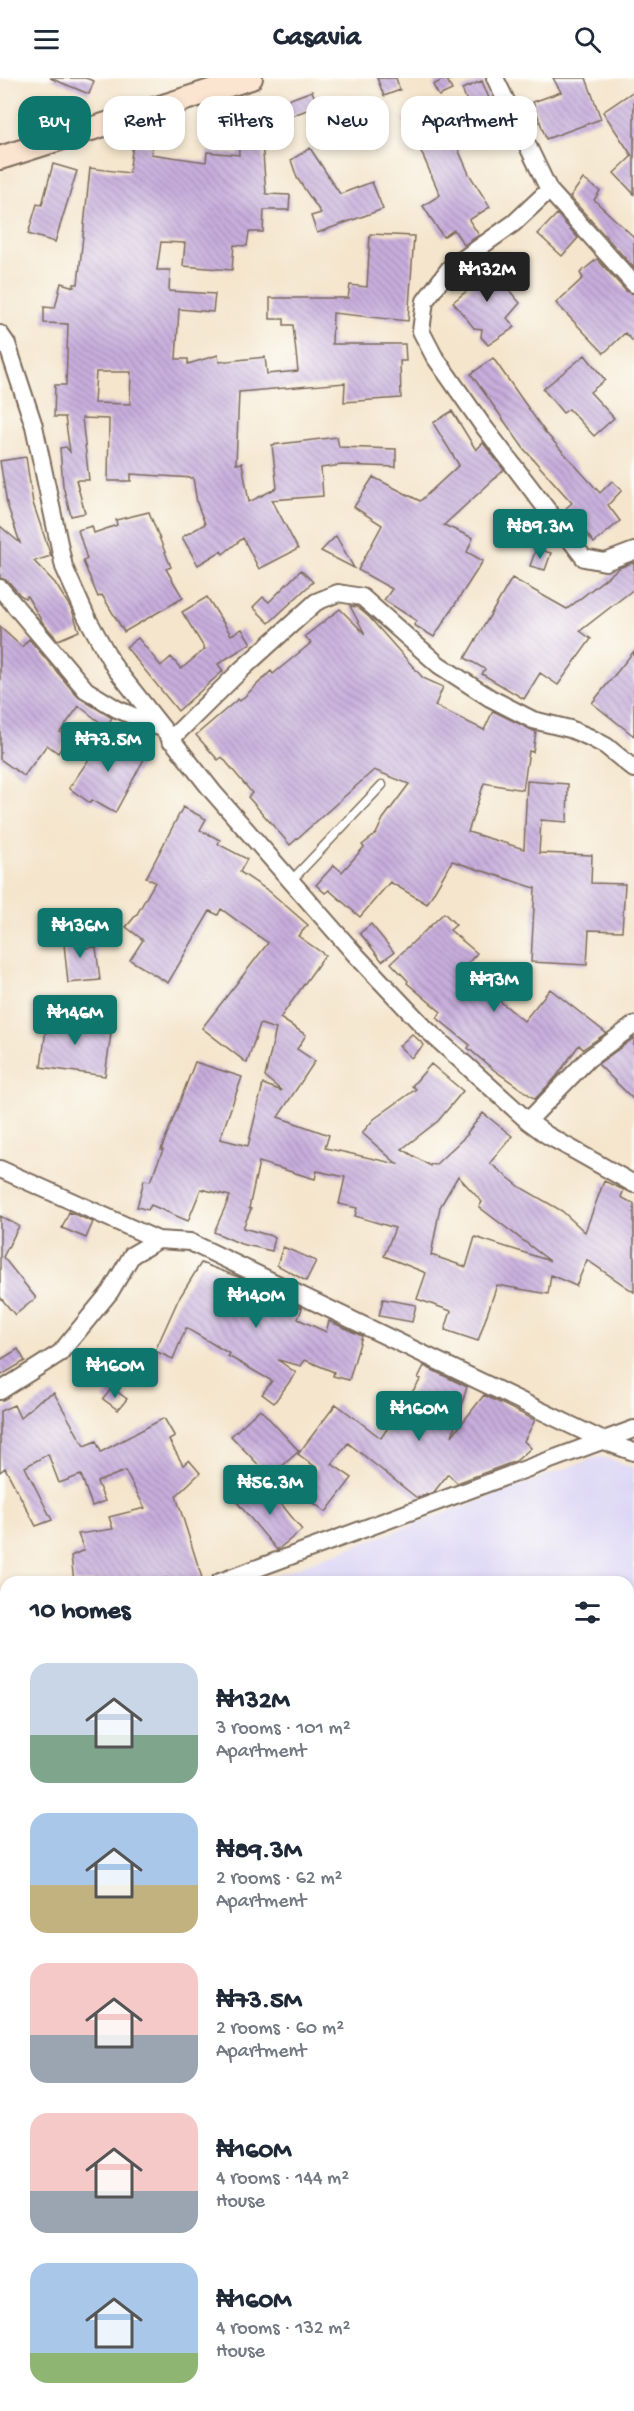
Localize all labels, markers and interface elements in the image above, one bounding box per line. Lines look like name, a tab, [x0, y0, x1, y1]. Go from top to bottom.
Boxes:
icon: menu	[30, 23, 63, 56]
text: Casavia	[273, 23, 361, 55]
icon: search	[571, 23, 604, 56]
chip: Buy	[18, 96, 91, 150]
chip: Rent	[103, 96, 185, 150]
chip: Filters	[197, 96, 294, 150]
chip: New	[306, 96, 389, 150]
chip: Apartment	[401, 96, 537, 150]
pin: ₦132M	[445, 252, 529, 303]
text: ₦132M	[459, 260, 515, 283]
pin: ₦89.3M	[491, 509, 589, 560]
text: ₦89.3M	[507, 517, 573, 540]
pin: ₦73.5M	[59, 722, 157, 773]
text: ₦73.5M	[75, 730, 141, 753]
pin: ₦136M	[38, 908, 122, 959]
text: ₦136M	[52, 916, 108, 939]
pin: ₦93M	[458, 962, 530, 1013]
text: ₦93M	[470, 970, 518, 993]
pin: ₦146M	[33, 995, 117, 1046]
text: ₦146M	[47, 1003, 103, 1026]
pin: ₦140M	[214, 1278, 298, 1329]
text: ₦140M	[227, 1286, 285, 1309]
pin: ₦160M	[73, 1348, 157, 1399]
text: ₦160M	[86, 1356, 144, 1379]
pin: ₦160M	[377, 1391, 461, 1442]
text: ₦160M	[390, 1399, 448, 1422]
pin: ₦56.3M	[221, 1465, 319, 1516]
text: ₦56.3M	[237, 1473, 303, 1496]
icon: filters	[571, 1596, 604, 1629]
text: 10 homes	[30, 1597, 130, 1628]
icon: home	[78, 1687, 150, 1759]
text: ₦132M	[216, 1687, 290, 1718]
text: 3 rooms · 101 m²	[216, 1718, 351, 1741]
text: Apartment	[216, 1741, 306, 1764]
icon: home	[78, 1837, 150, 1909]
text: ₦89.3M	[216, 1837, 302, 1868]
text: 2 rooms · 62 m²	[216, 1868, 343, 1891]
text: Apartment	[216, 1891, 306, 1914]
icon: home	[78, 1987, 150, 2059]
text: ₦73.5M	[216, 1987, 302, 2018]
text: 2 rooms · 60 m²	[216, 2018, 344, 2041]
text: Apartment	[216, 2041, 306, 2064]
icon: home	[78, 2137, 150, 2209]
text: ₦160M	[216, 2137, 291, 2168]
text: 4 rooms · 144 m²	[216, 2168, 349, 2191]
text: House	[216, 2191, 265, 2214]
icon: home	[78, 2287, 150, 2359]
text: ₦160M	[216, 2287, 291, 2318]
text: 4 rooms · 132 m²	[216, 2318, 350, 2341]
text: House	[216, 2341, 265, 2364]

